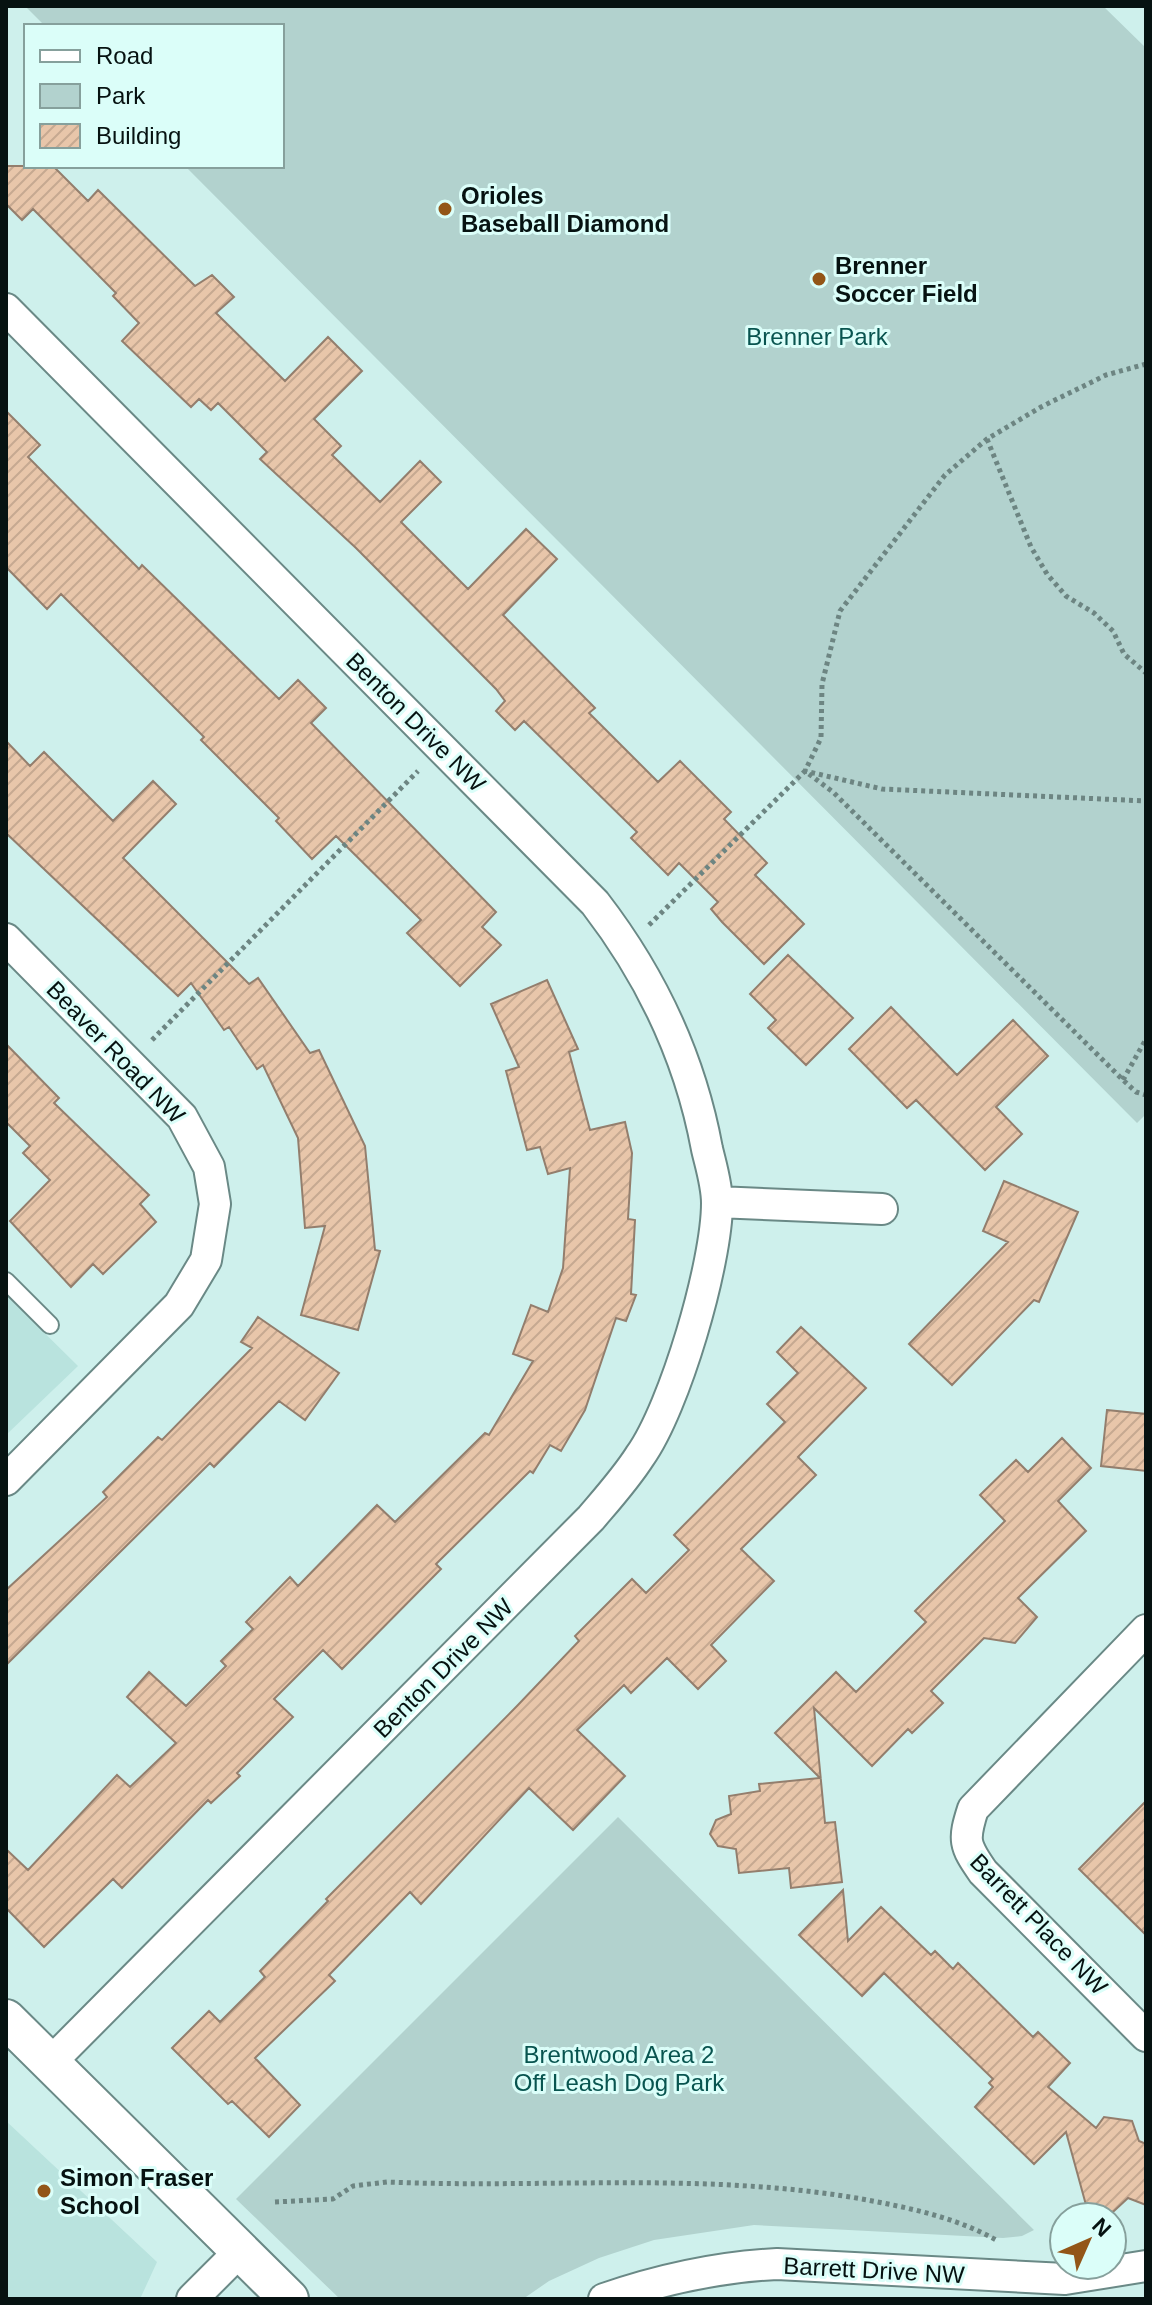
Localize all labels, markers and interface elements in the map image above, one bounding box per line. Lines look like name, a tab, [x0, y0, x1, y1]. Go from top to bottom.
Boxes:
legend	[24, 24, 284, 168]
text: Road	[96, 42, 153, 69]
text: Park	[96, 82, 146, 109]
text: Building	[96, 122, 181, 149]
place label: Orioles Baseball Diamond	[461, 182, 669, 237]
marker: Orioles Baseball Diamond	[436, 200, 454, 218]
place label: Brenner Soccer Field	[835, 252, 978, 307]
marker: Brenner Soccer Field	[810, 270, 828, 288]
park label: Brenner Park	[746, 323, 889, 350]
street label: Benton Drive NW	[341, 647, 491, 797]
street label: Beaver Road NW	[41, 975, 191, 1129]
street label: Benton Drive NW	[368, 1593, 518, 1743]
street label: Barrett Place NW	[965, 1848, 1113, 2000]
park label: Brentwood Area 2 Off Leash Dog Park	[514, 2041, 725, 2096]
place label: Simon Fraser School	[60, 2164, 213, 2219]
marker: Simon Fraser School	[35, 2182, 53, 2200]
north arrow	[1048, 2201, 1128, 2281]
text: N	[1087, 2213, 1116, 2242]
street label: Barrett Drive NW	[783, 2252, 966, 2288]

